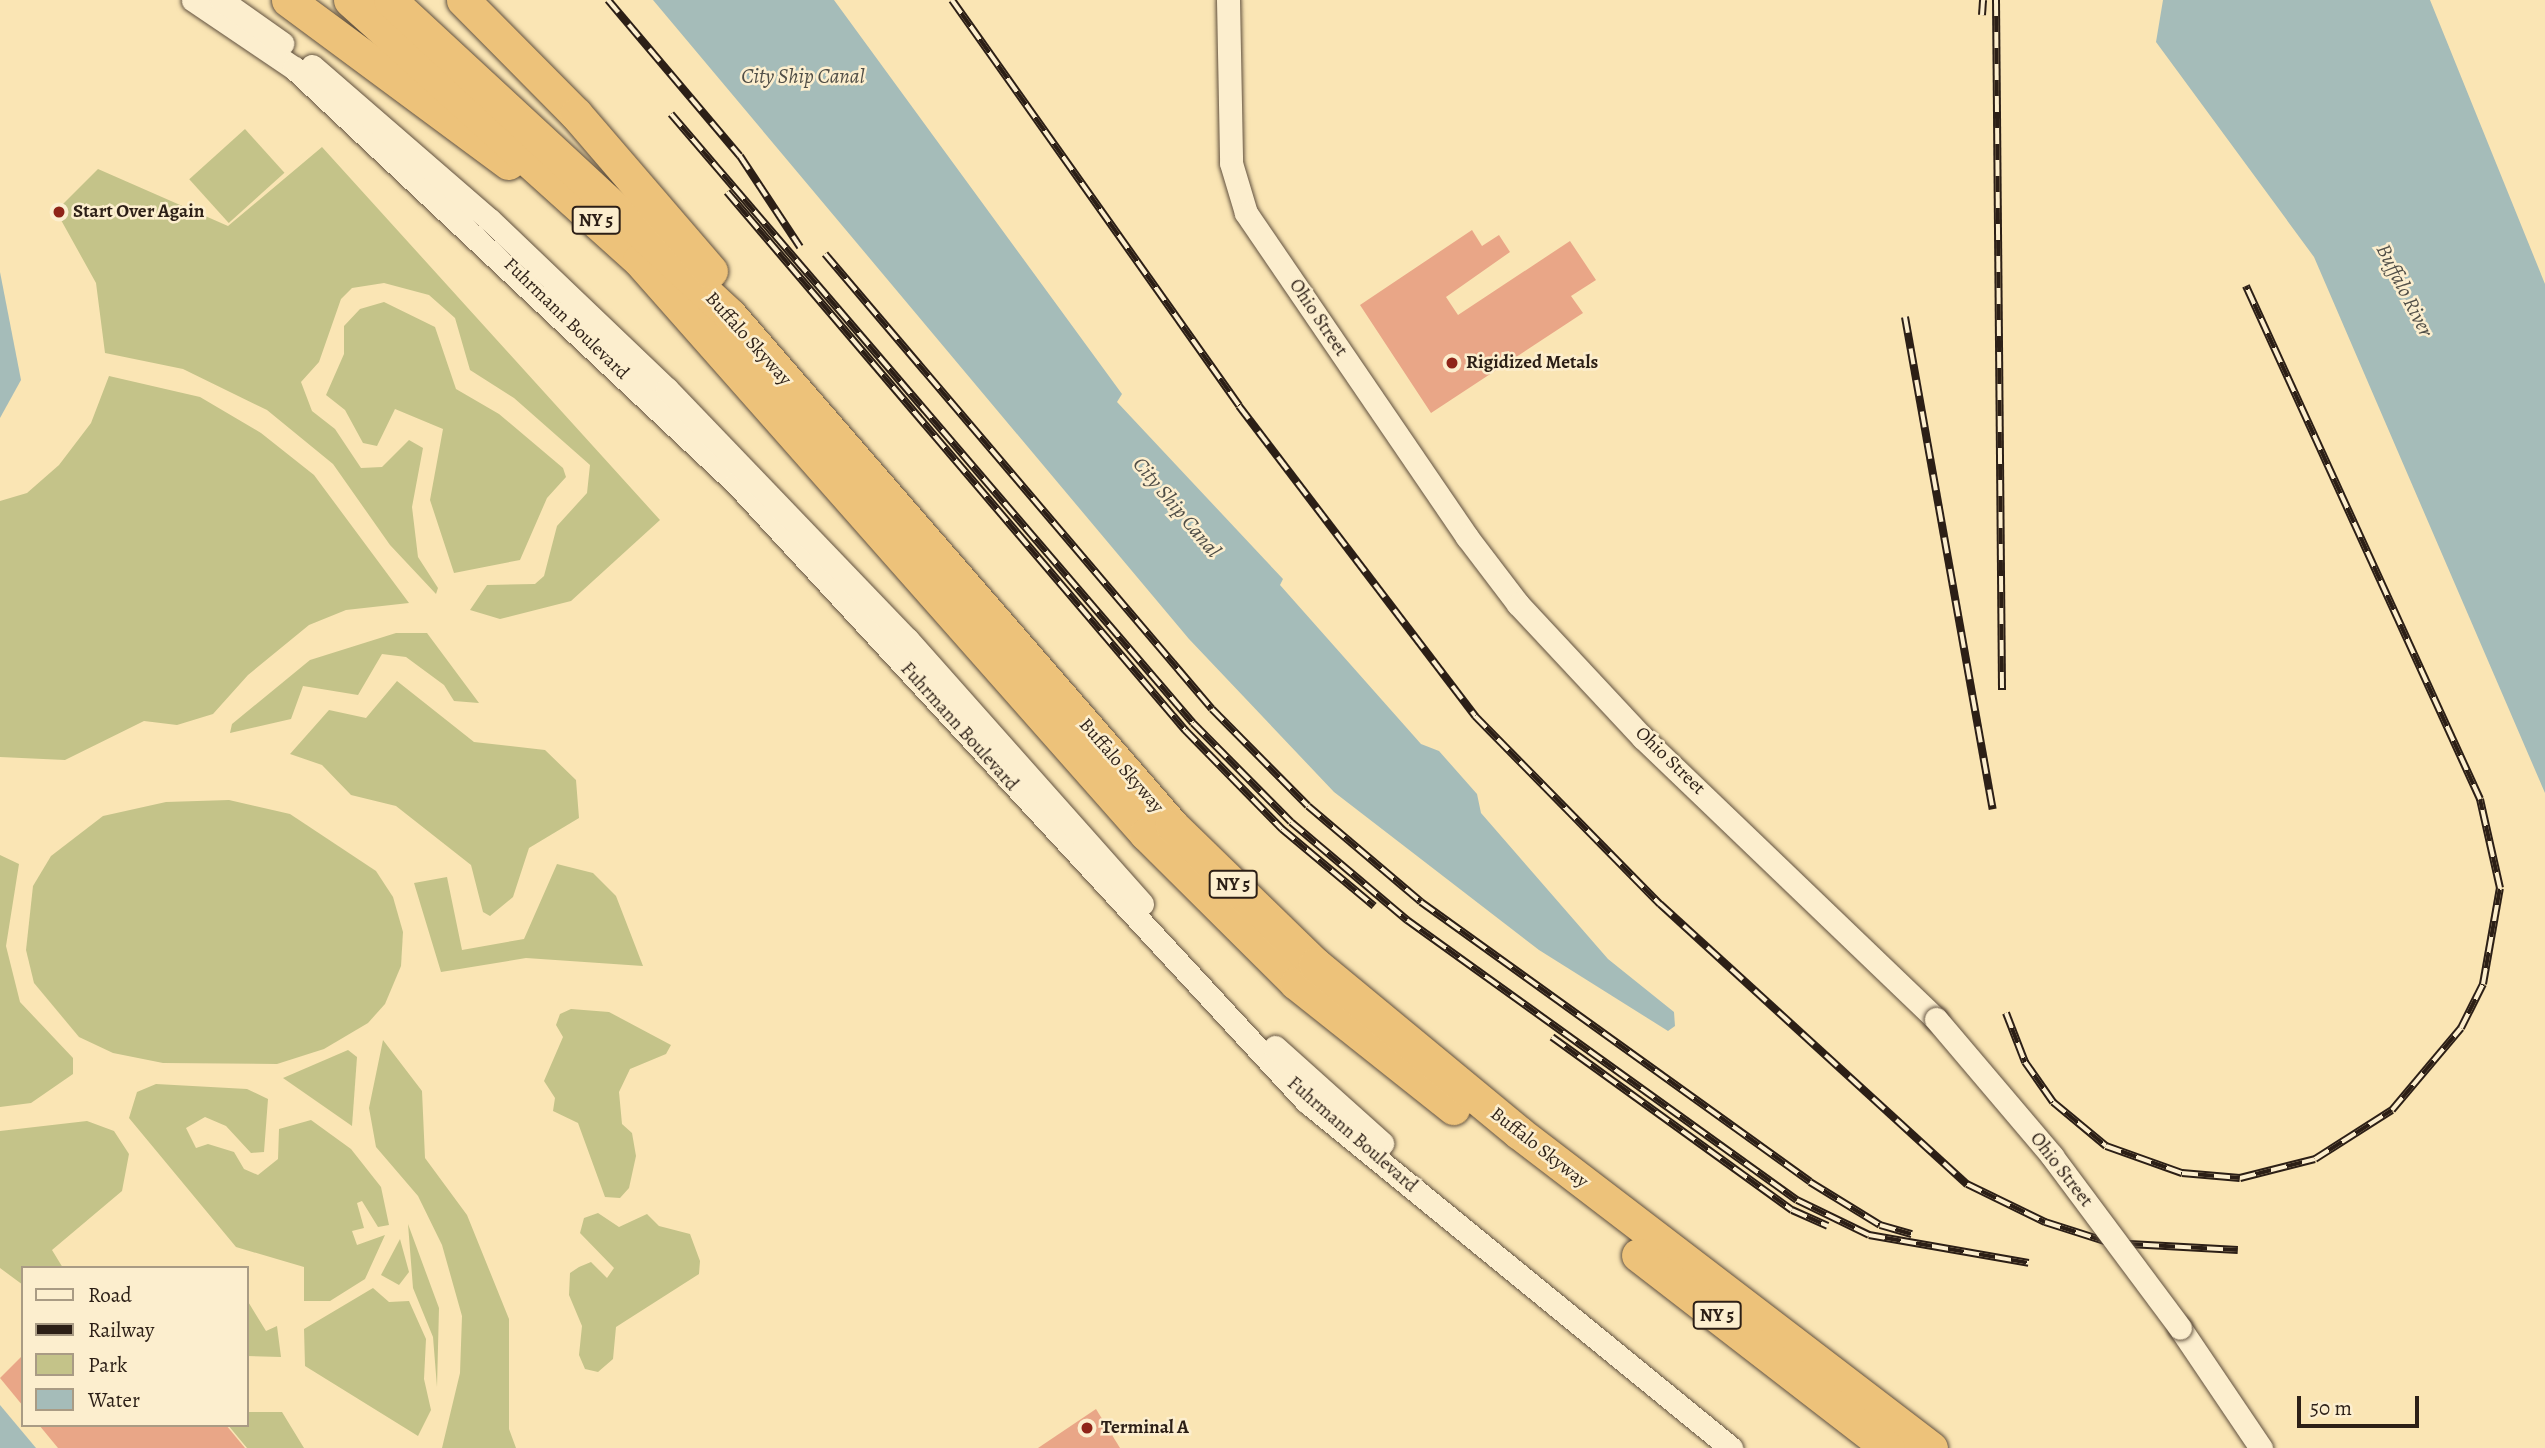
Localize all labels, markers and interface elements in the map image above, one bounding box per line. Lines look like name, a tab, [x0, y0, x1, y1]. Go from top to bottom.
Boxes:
water label: City Ship Canal	[741, 63, 865, 89]
place label: Start Over Again	[73, 201, 204, 223]
marker: Start Over Again	[51, 204, 67, 220]
road number: NY 5	[572, 205, 620, 234]
water label: Buffalo River	[2371, 239, 2439, 341]
street label: Fuhrmann Boulevard	[499, 253, 633, 385]
street label: Ohio Street	[1284, 275, 1352, 361]
street label: Buffalo Skyway	[700, 288, 796, 390]
place label: Rigidized Metals	[1466, 352, 1598, 374]
marker: Rigidized Metals	[1444, 355, 1460, 371]
water label: City Ship Canal	[1128, 452, 1226, 562]
street label: Fuhrmann Boulevard	[895, 658, 1023, 796]
street label: Buffalo Skyway	[1074, 714, 1168, 818]
street label: Ohio Street	[1630, 722, 1710, 800]
road number: NY 5	[1208, 870, 1258, 898]
street label: Fuhrmann Boulevard	[1282, 1072, 1422, 1198]
street label: Buffalo Skyway	[1486, 1103, 1592, 1193]
street label: Ohio Street	[2025, 1128, 2097, 1212]
legend	[21, 1266, 248, 1427]
text: Road	[88, 1281, 132, 1309]
road number: NY 5	[1692, 1300, 1742, 1330]
text: Railway	[88, 1316, 154, 1344]
text: Park	[88, 1351, 127, 1379]
scale bar	[2300, 1382, 2422, 1426]
text: Water	[88, 1386, 140, 1414]
text: 50 m	[2310, 1394, 2352, 1422]
place label: Terminal A	[1101, 1417, 1189, 1439]
marker: Terminal A	[1079, 1420, 1095, 1436]

